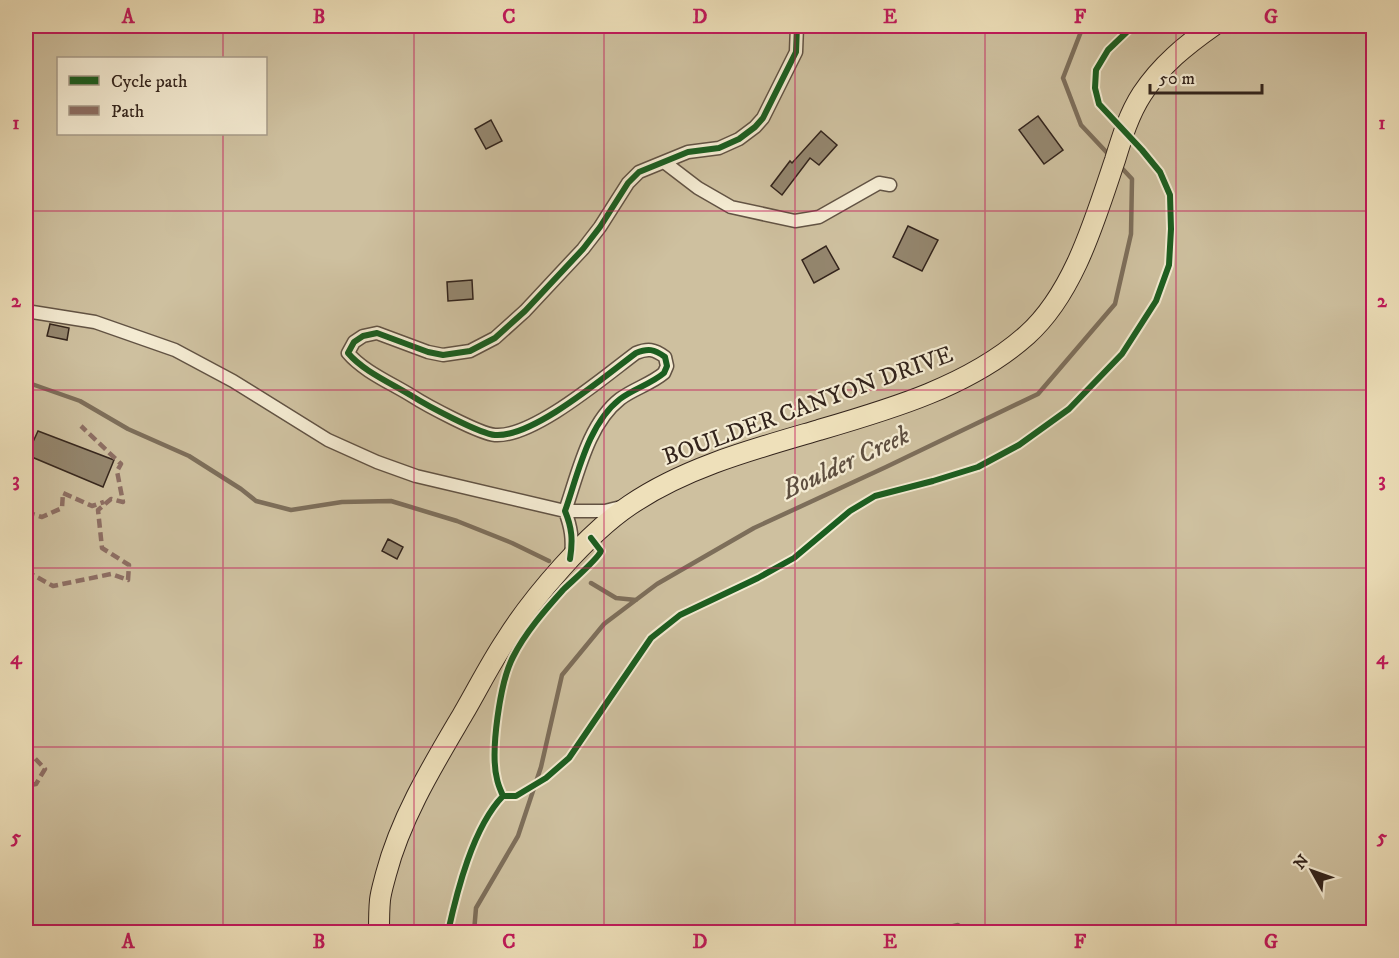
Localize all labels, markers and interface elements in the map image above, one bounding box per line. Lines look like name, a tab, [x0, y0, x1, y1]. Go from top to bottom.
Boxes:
text: A	[121, 5, 136, 30]
text: B	[313, 5, 325, 30]
text: C	[502, 5, 516, 30]
text: D	[693, 5, 708, 30]
text: E	[883, 5, 897, 30]
text: F	[1074, 5, 1087, 30]
text: G	[1264, 5, 1278, 30]
legend	[57, 57, 267, 135]
scale bar	[1150, 57, 1262, 95]
text: 50 m	[1159, 68, 1195, 90]
text: Cycle path	[111, 71, 188, 93]
text: Path	[111, 101, 145, 123]
text: 1	[12, 111, 20, 136]
text: 1	[1378, 111, 1386, 136]
text: 2	[11, 289, 22, 314]
text: 2	[1377, 289, 1388, 314]
street label: BOULDER CANYON DRIVE	[659, 339, 957, 473]
water label: Boulder Creek	[776, 419, 915, 507]
text: 3	[12, 468, 20, 493]
text: 3	[1378, 468, 1386, 493]
text: 4	[10, 646, 23, 671]
text: 4	[1376, 646, 1389, 671]
text: 5	[10, 825, 21, 850]
text: 5	[1376, 825, 1387, 850]
north arrow	[1282, 841, 1342, 901]
text: N	[1289, 851, 1313, 873]
text: A	[121, 930, 136, 955]
text: B	[313, 930, 325, 955]
text: C	[502, 930, 516, 955]
text: D	[693, 930, 708, 955]
text: E	[883, 930, 897, 955]
text: F	[1074, 930, 1087, 955]
text: G	[1264, 930, 1278, 955]

